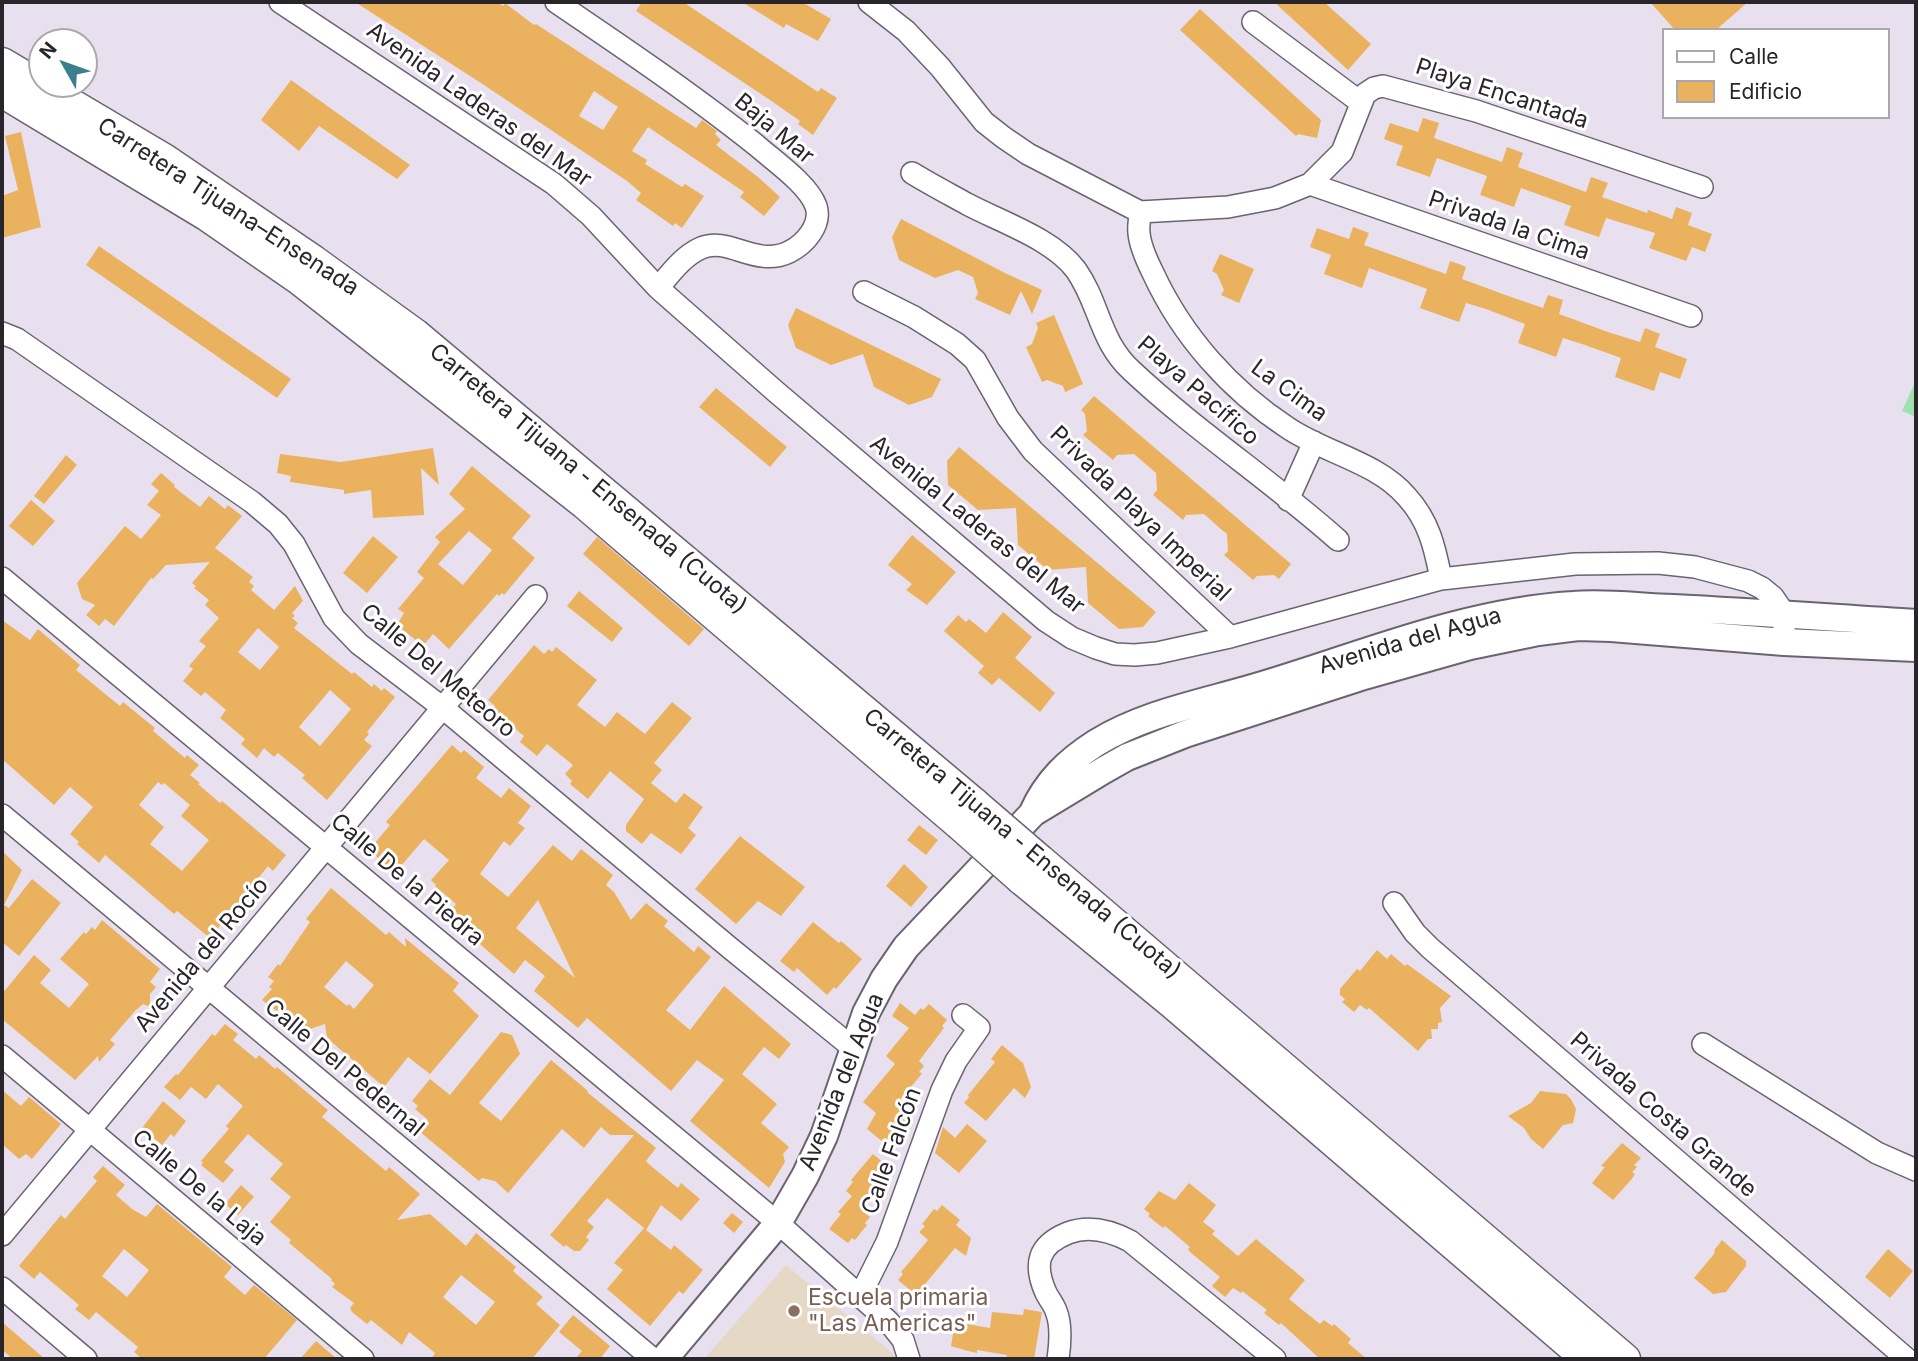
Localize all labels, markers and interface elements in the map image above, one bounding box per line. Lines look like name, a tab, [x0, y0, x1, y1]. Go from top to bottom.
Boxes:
street label: Avenida Laderas del Mar	[361, 17, 597, 193]
north arrow	[28, 28, 98, 98]
legend	[1662, 28, 1890, 119]
text: N	[35, 38, 62, 63]
text: Calle	[1729, 44, 1779, 69]
street label: Playa Encantada	[1412, 53, 1592, 135]
text: Edificio	[1729, 79, 1802, 104]
street label: Baja Mar	[729, 88, 819, 170]
street label: Carretera Tijuana–Ensenada	[92, 112, 364, 302]
street label: Privada la Cima	[1425, 185, 1593, 267]
street label: Playa Pacífico	[1131, 331, 1265, 451]
street label: Carretera Tijuana - Ensenada (Cuota)	[424, 338, 752, 620]
street label: La Cima	[1245, 354, 1333, 428]
street label: Privada Playa Imperial	[1044, 421, 1236, 607]
street label: Avenida Laderas del Mar	[864, 430, 1090, 620]
street label: Calle Del Meteoro	[355, 598, 521, 744]
street label: Avenida del Agua	[1315, 602, 1505, 680]
street label: Carretera Tijuana - Ensenada (Cuota)	[858, 703, 1186, 985]
street label: Calle De la Piedra	[325, 808, 489, 952]
street label: Avenida del Rocío	[129, 872, 275, 1038]
street label: Avenida del Agua	[794, 989, 890, 1175]
street label: Calle Del Pedernal	[259, 993, 429, 1143]
street label: Privada Costa Grande	[1564, 1027, 1762, 1203]
street label: Calle Falcón	[856, 1084, 928, 1218]
street label: Calle De la Laja	[126, 1124, 272, 1252]
place label: Escuela primaria "Las Americas"	[808, 1284, 988, 1338]
marker: Escuela primaria "Las Americas"	[786, 1303, 802, 1319]

